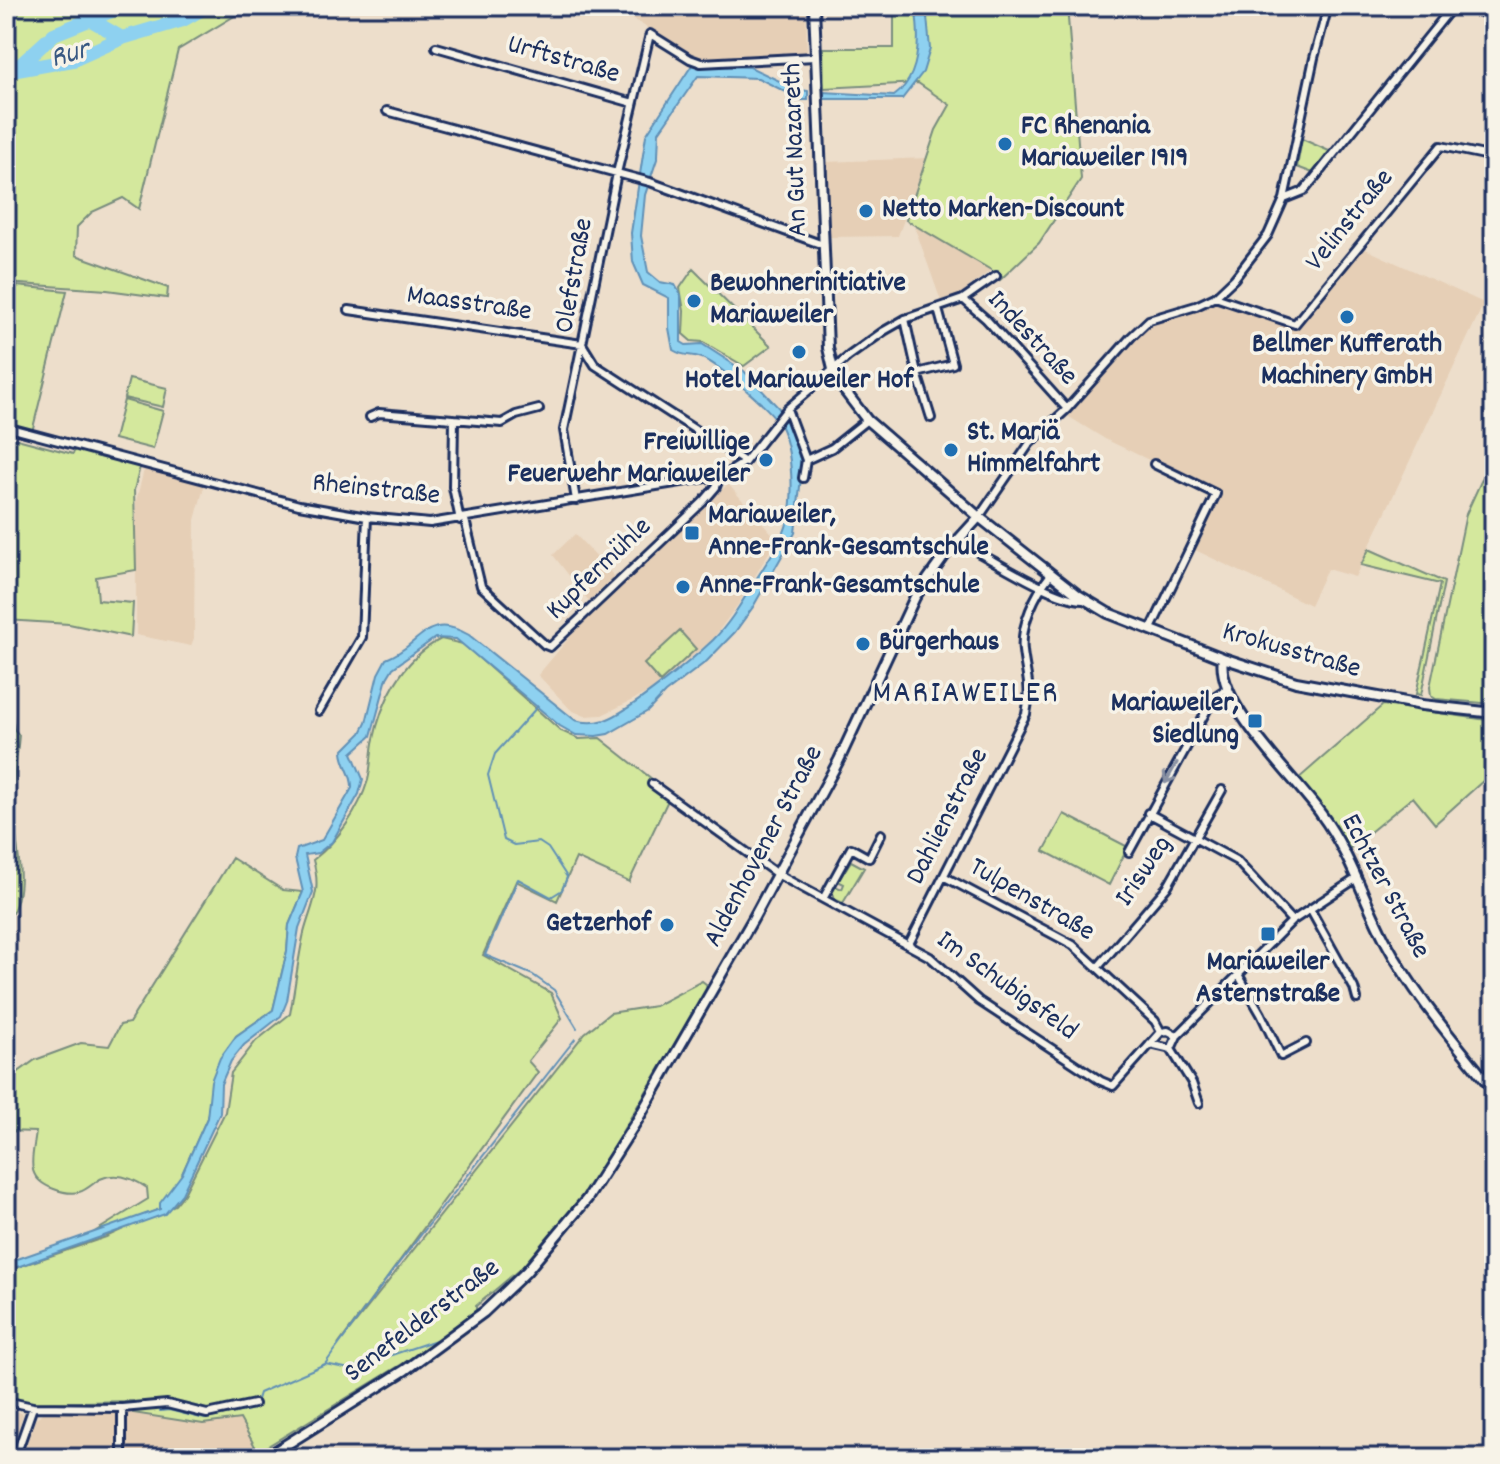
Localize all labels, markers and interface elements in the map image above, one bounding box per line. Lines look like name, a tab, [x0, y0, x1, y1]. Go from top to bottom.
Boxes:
street label: Urftstraße	[502, 26, 624, 96]
water label: Rur	[45, 29, 97, 82]
street label: An Gut Nazareth	[774, 62, 820, 238]
place label: FC Rhenania Mariaweiler 1919	[1021, 108, 1188, 180]
marker: FC Rhenania Mariaweiler 1919	[996, 135, 1014, 153]
street label: Velinstraße	[1297, 161, 1405, 281]
place label: Netto Marken-Discount	[882, 191, 1125, 231]
marker: Netto Marken-Discount	[857, 202, 875, 220]
street label: Olefstraße	[546, 215, 606, 337]
place label: Bewohnerinitiative Mariaweiler	[710, 265, 906, 337]
street label: Maasstraße	[404, 276, 534, 334]
street label: Indestraße	[976, 282, 1086, 396]
marker: Bewohnerinitiative Mariaweiler	[685, 292, 703, 310]
marker: Bellmer Kufferath Machinery GmbH	[1338, 308, 1356, 326]
place label: Bellmer Kufferath Machinery GmbH	[1252, 326, 1442, 398]
marker: Hotel Mariaweiler Hof	[790, 343, 808, 361]
place label: Hotel Mariaweiler Hof	[685, 362, 914, 402]
place label: St. Mariä Himmelfahrt	[967, 414, 1101, 486]
place label: Freiwillige Feuerwehr Mariaweiler	[507, 424, 751, 496]
marker: St. Mariä Himmelfahrt	[942, 441, 960, 459]
marker: Freiwillige Feuerwehr Mariaweiler	[757, 451, 775, 469]
street label: Rheinstraße	[310, 464, 442, 518]
place label: Mariaweiler, Anne-Frank-Gesamtschule	[708, 497, 989, 569]
street label: Kupfermühle	[538, 509, 662, 631]
marker: Mariaweiler, Anne-Frank-Gesamtschule	[683, 524, 701, 542]
place label: Anne-Frank-Gesamtschule	[699, 567, 980, 607]
marker: Anne-Frank-Gesamtschule	[674, 578, 692, 596]
street label: Krokusstraße	[1217, 613, 1365, 691]
place label: Bürgerhaus	[879, 624, 1000, 664]
marker: Bürgerhaus	[854, 635, 872, 653]
district label: MARIAWEILER	[872, 672, 1060, 718]
place label: Mariaweiler, Siedlung	[1111, 685, 1239, 757]
marker: Mariaweiler, Siedlung	[1246, 712, 1264, 730]
street label: Aldenhovener Straße	[695, 739, 835, 955]
street label: Dahlienstraße	[897, 742, 1001, 892]
one-way arrow	[1163, 761, 1179, 784]
street label: Echtzer Straße	[1329, 808, 1439, 966]
street label: Irisweg	[1106, 828, 1184, 916]
street label: Tulpenstraße	[961, 849, 1101, 953]
place label: Getzerhof	[546, 905, 652, 945]
marker: Getzerhof	[658, 916, 676, 934]
street label: Im Schubigsfeld	[927, 922, 1085, 1052]
marker: Mariaweiler Asternstraße	[1259, 925, 1277, 943]
place label: Mariaweiler Asternstraße	[1196, 944, 1340, 1016]
street label: Senefelderstraße	[337, 1250, 509, 1394]

